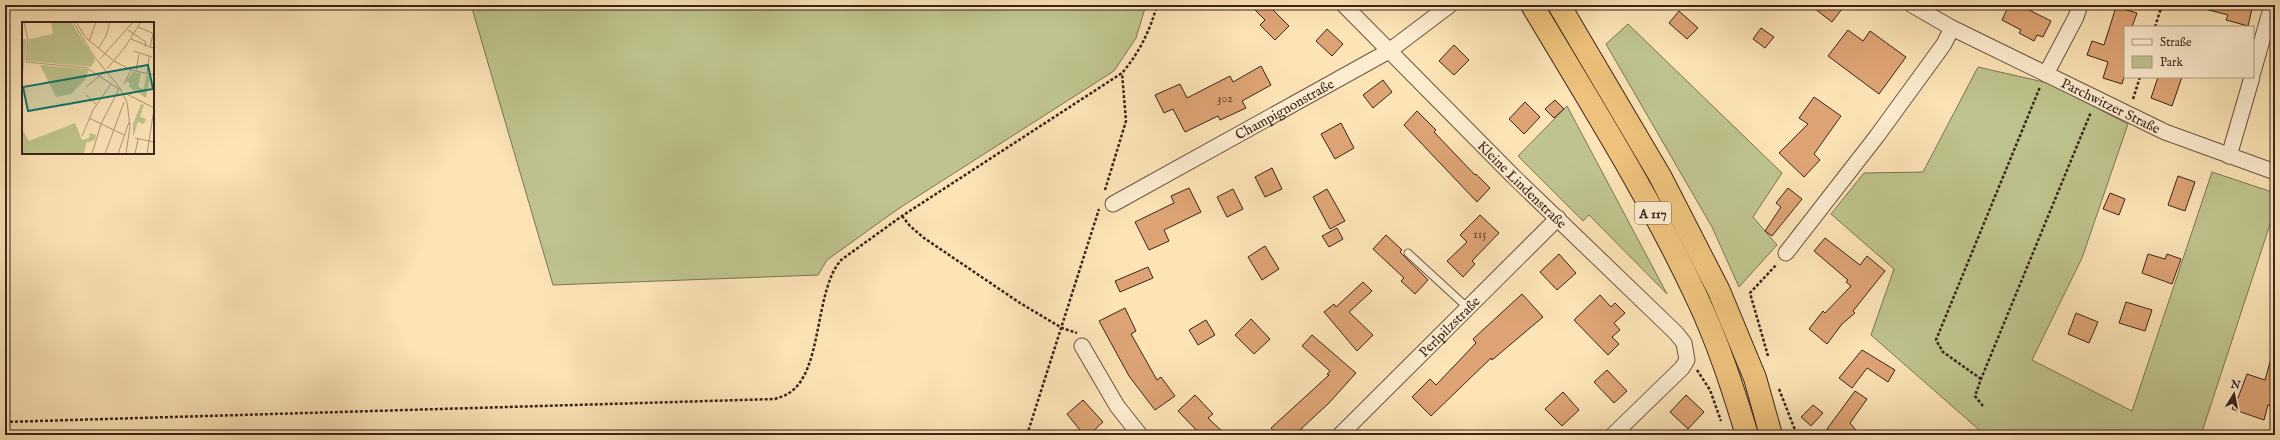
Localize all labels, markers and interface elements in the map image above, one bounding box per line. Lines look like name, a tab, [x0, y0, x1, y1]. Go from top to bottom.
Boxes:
inset map	[22, 22, 154, 154]
legend	[2124, 26, 2254, 78]
text: Straße	[2160, 35, 2192, 50]
text: Park	[2160, 55, 2183, 70]
street label: Champignonstraße	[1232, 75, 1338, 144]
street label: Parchwitzer Straße	[2058, 75, 2164, 139]
house number: 302	[1217, 91, 1233, 106]
street label: Kleine Lindenstraße	[1473, 137, 1571, 233]
road number: A 117	[1635, 202, 1671, 224]
house number: 115	[1473, 227, 1487, 242]
street label: Perlpilzstraße	[1415, 292, 1485, 362]
north arrow	[2214, 374, 2254, 414]
text: N	[2229, 377, 2242, 393]

